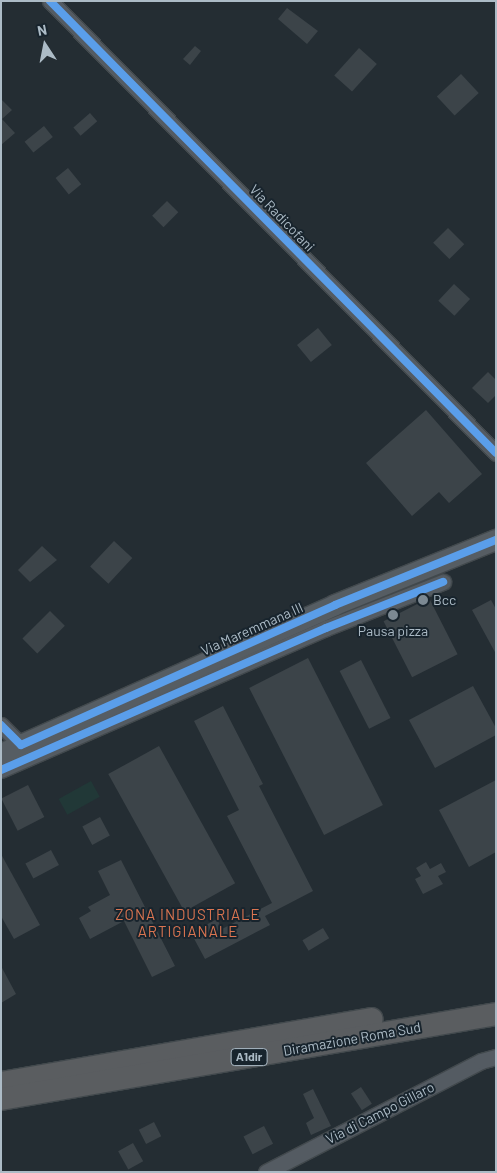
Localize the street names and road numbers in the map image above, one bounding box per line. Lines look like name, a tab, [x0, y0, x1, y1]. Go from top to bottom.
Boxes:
street label: Via Radicofani	[246, 181, 318, 255]
street label: Via Maremmana III	[198, 599, 306, 659]
street label: Diramazione Roma Sud	[282, 1019, 422, 1059]
road number: A1dir	[230, 1048, 268, 1066]
street label: Via di Campo Gillaro	[323, 1078, 437, 1148]

